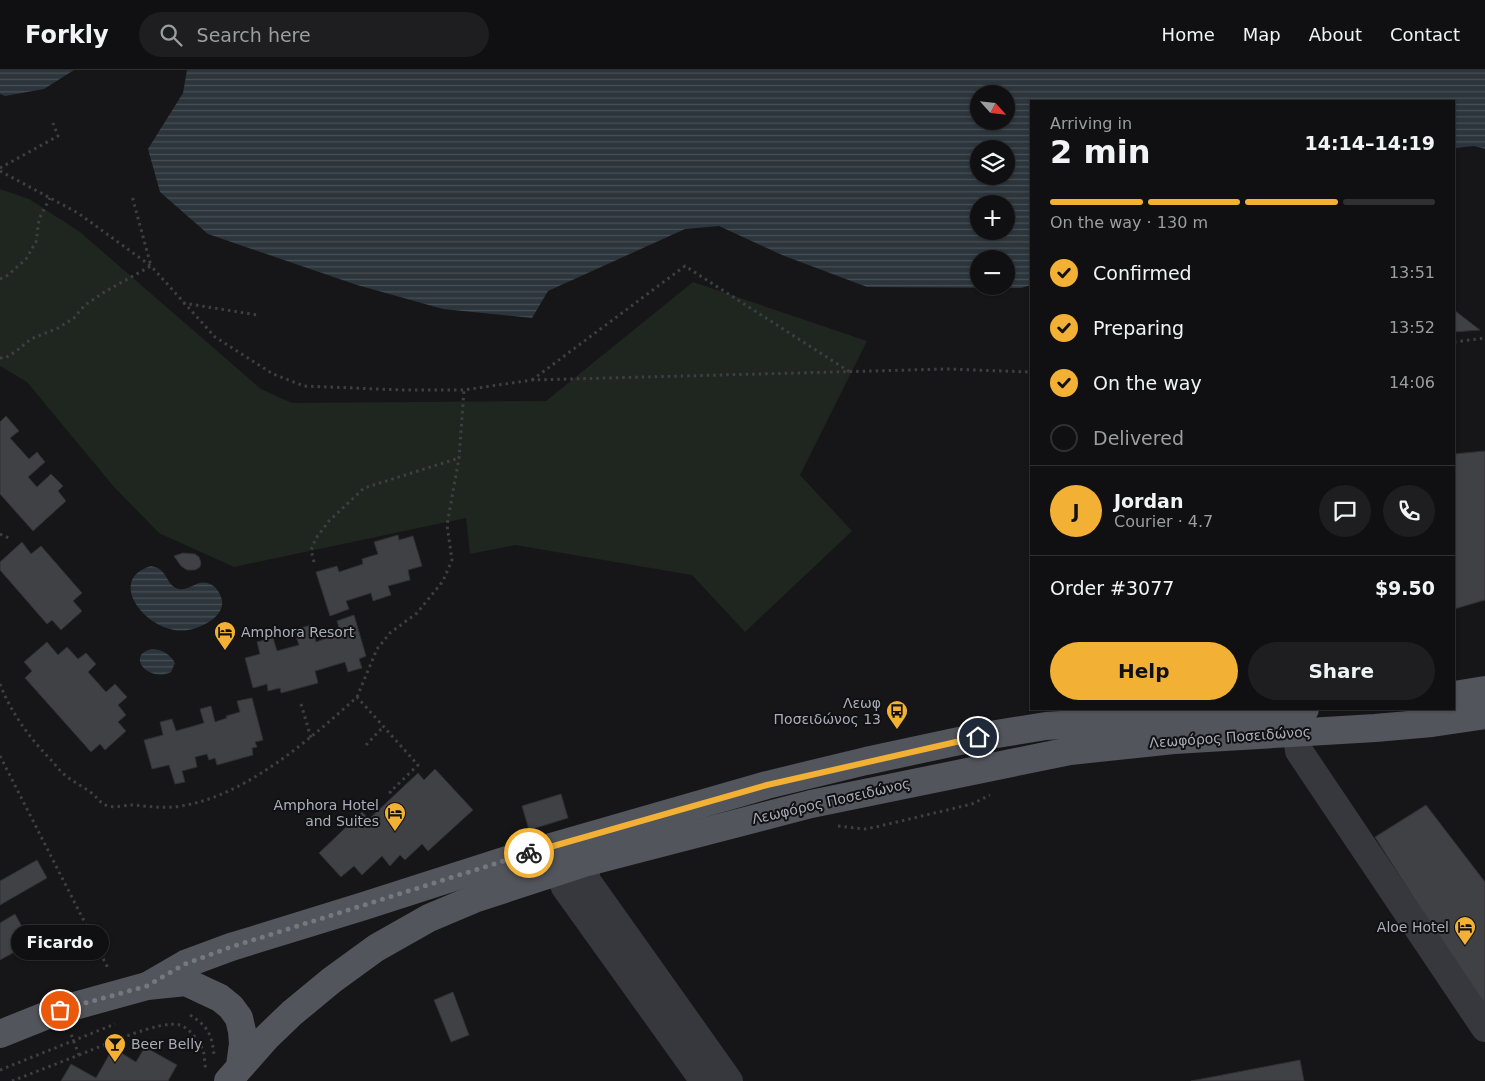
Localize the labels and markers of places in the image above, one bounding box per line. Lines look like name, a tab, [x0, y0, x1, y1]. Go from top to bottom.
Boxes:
hotel icon: Amphora Resort	[213, 620, 237, 651]
place label: Amphora Resort	[241, 624, 355, 640]
place label: Λεωφ Ποσειδώνος 13	[774, 695, 881, 727]
bus stop icon: Λεωφ Ποσειδώνος 13	[885, 699, 909, 730]
pin	[957, 716, 999, 758]
place label: Amphora Hotel and Suites	[274, 797, 379, 829]
hotel icon: Amphora Hotel and Suites	[383, 801, 407, 832]
hotel icon: Aloe Hotel	[1453, 915, 1477, 946]
place label: Aloe Hotel	[1377, 919, 1449, 935]
callout: Ficardo	[11, 925, 109, 960]
pin	[39, 989, 81, 1031]
bar icon: Beer Belly	[103, 1032, 127, 1063]
place label: Beer Belly	[131, 1036, 202, 1052]

